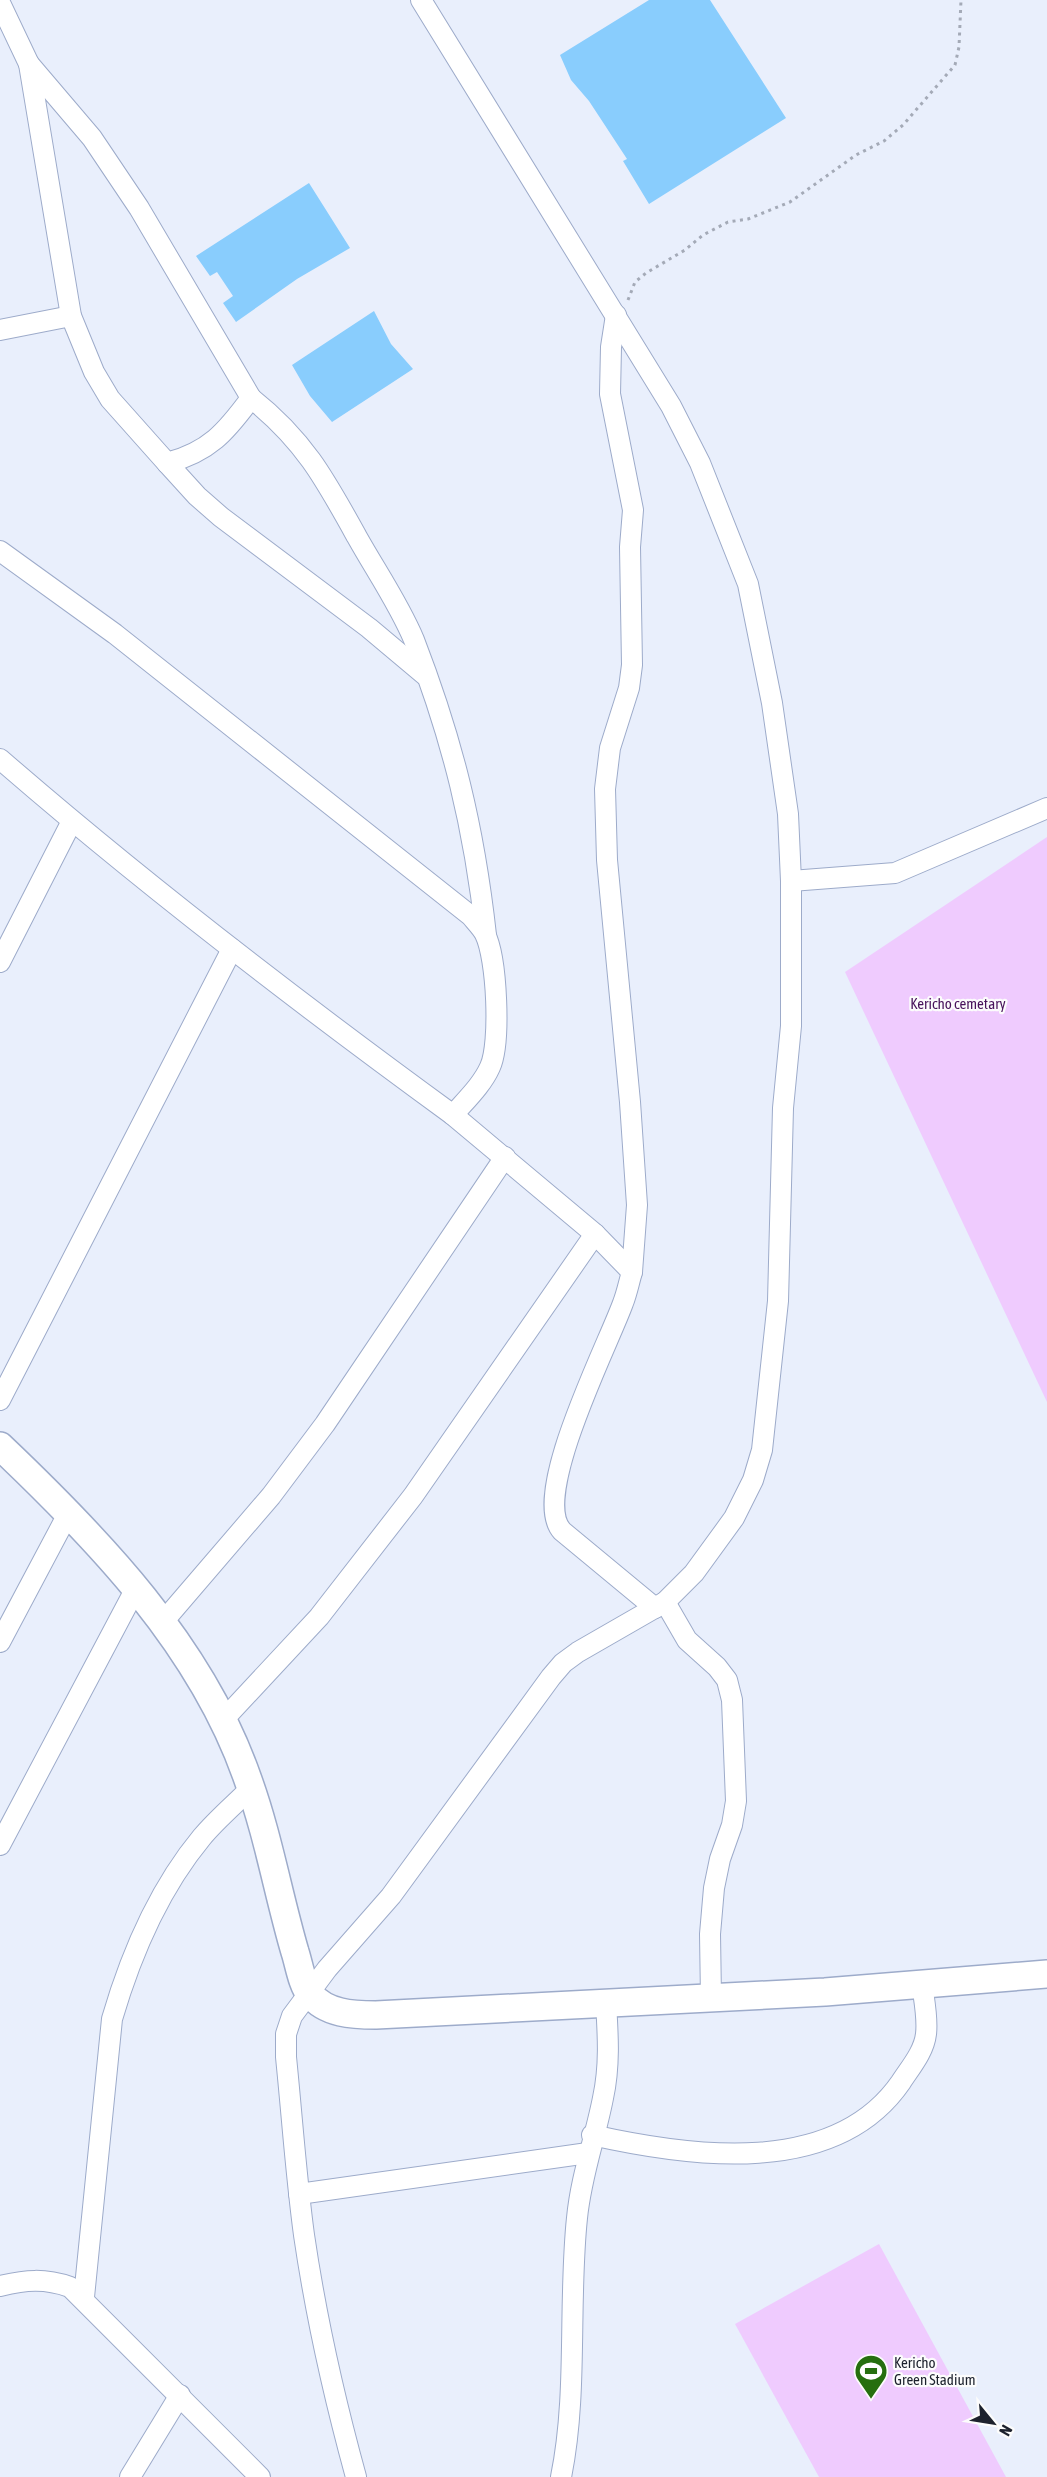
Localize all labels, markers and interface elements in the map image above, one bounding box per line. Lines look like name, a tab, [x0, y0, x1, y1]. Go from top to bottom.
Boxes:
park label: Kericho cemetary	[910, 995, 1006, 1012]
sports icon: Kericho Green Stadium	[853, 2353, 889, 2400]
place label: Kericho Green Stadium	[894, 2354, 975, 2388]
north arrow	[963, 2393, 1023, 2453]
text: N	[996, 2422, 1016, 2439]

